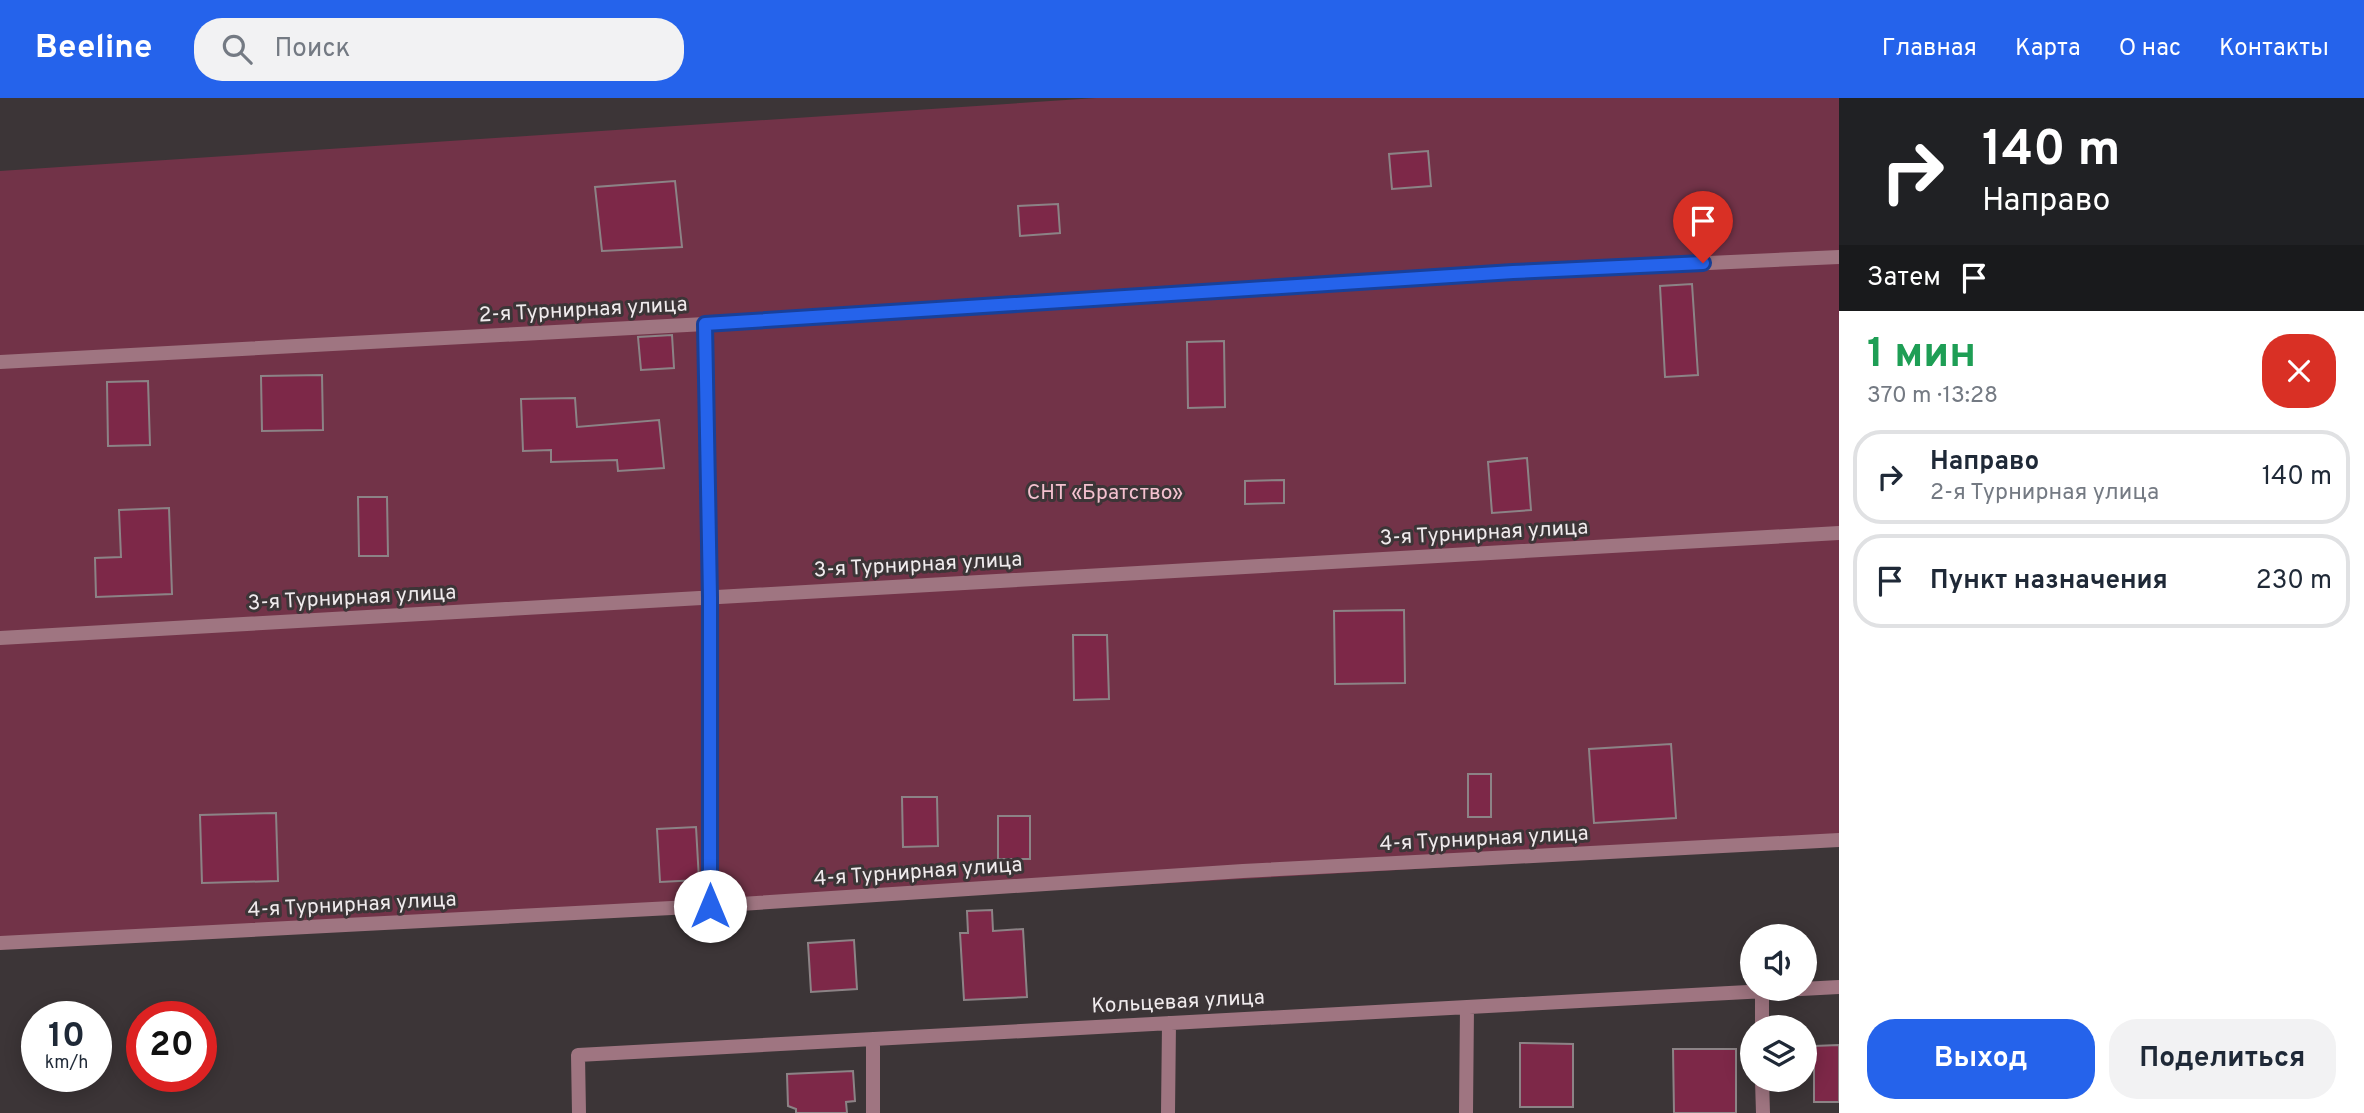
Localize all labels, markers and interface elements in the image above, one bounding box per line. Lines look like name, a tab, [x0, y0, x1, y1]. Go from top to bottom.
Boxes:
search box	[194, 18, 684, 81]
text: Beeline	[35, 28, 152, 70]
icon: search	[218, 30, 256, 68]
text: Поиск	[274, 33, 350, 66]
text: Главная	[1882, 34, 1977, 64]
text: Карта	[2015, 34, 2081, 64]
text: О нас	[2119, 34, 2181, 64]
text: Контакты	[2219, 34, 2329, 64]
text: 140 m	[1982, 121, 2121, 183]
icon: right	[1867, 126, 1958, 217]
text: Направо	[1982, 182, 2110, 222]
pin	[1673, 191, 1733, 263]
icon: arrive	[1684, 202, 1722, 240]
icon: arrive	[1955, 259, 1993, 297]
text: Затем	[1867, 262, 1941, 295]
street label: 2-я Турнирная улица	[478, 292, 688, 329]
text: 1 мин	[1867, 329, 1976, 382]
button: close	[2262, 334, 2336, 408]
text: 370 m · 13:28	[1867, 382, 1998, 411]
text: Направо	[1930, 446, 2039, 479]
icon: right	[1871, 458, 1909, 496]
text: 140 m	[2262, 461, 2332, 494]
text: 2-я Турнирная улица	[1930, 479, 2159, 508]
park label: СНТ «Братство»	[1027, 480, 1183, 507]
street label: 3-я Турнирная улица	[1379, 515, 1589, 552]
street label: 3-я Турнирная улица	[813, 547, 1023, 584]
icon: arrive	[1871, 562, 1909, 600]
text: Пункт назначения	[1930, 565, 2168, 598]
text: 230 m	[2256, 565, 2332, 598]
street label: 3-я Турнирная улица	[247, 580, 457, 617]
street label: 4-я Турнирная улица	[1379, 821, 1589, 858]
street label: 4-я Турнирная улица	[813, 852, 1023, 893]
position arrow	[673, 869, 747, 943]
street label: 4-я Турнирная улица	[247, 887, 457, 924]
map controls	[1740, 924, 1817, 1092]
button: sound	[1740, 924, 1817, 1001]
street label: Кольцевая улица	[1091, 984, 1265, 1021]
speed limit sign: 20	[126, 1001, 217, 1092]
text: 10	[48, 1015, 85, 1059]
button: layers	[1740, 1015, 1817, 1092]
button: Выход	[1867, 1019, 2095, 1099]
button: Поделиться	[2109, 1019, 2336, 1099]
text: km/h	[45, 1052, 88, 1075]

